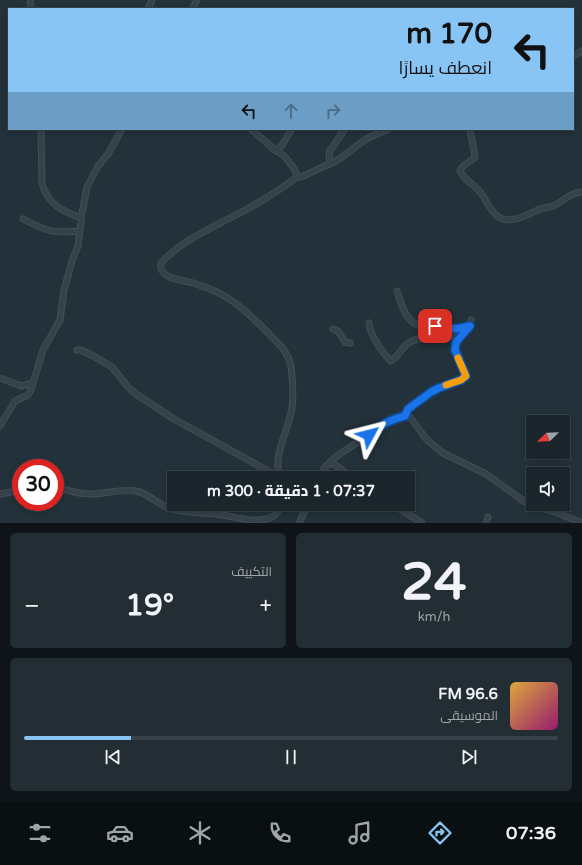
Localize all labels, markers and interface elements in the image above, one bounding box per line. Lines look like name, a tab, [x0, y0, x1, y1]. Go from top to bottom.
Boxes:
text: 170 m	[406, 17, 492, 51]
icon: left	[506, 24, 558, 76]
text: انعطف يسارًا	[399, 57, 492, 79]
icon: left	[238, 100, 260, 122]
icon: ahead	[280, 100, 302, 122]
icon: right	[322, 100, 344, 122]
pin	[418, 309, 452, 343]
icon: arrive	[424, 315, 446, 337]
position arrow	[348, 414, 390, 456]
north arrow	[526, 415, 570, 459]
map controls	[526, 415, 570, 511]
speed limit sign: 30	[12, 459, 64, 511]
button: sound	[526, 467, 570, 511]
text: 07:37 · 1 دقيقة · 300 m	[207, 482, 375, 500]
text: 24	[401, 551, 467, 614]
text: التكييف	[231, 564, 272, 580]
text: 19°	[125, 587, 174, 624]
text: −	[24, 593, 40, 619]
text: +	[260, 593, 272, 619]
text: km/h	[418, 609, 450, 625]
text: 96.6 FM	[438, 685, 498, 703]
text: الموسيقى	[440, 708, 498, 724]
icon: previous	[102, 746, 124, 768]
icon: pause	[280, 746, 302, 768]
icon: next	[458, 746, 480, 768]
icon: filters	[26, 819, 54, 847]
icon: car	[106, 819, 134, 847]
icon: climate	[186, 819, 214, 847]
icon: phone	[266, 819, 294, 847]
icon: music	[346, 819, 374, 847]
icon: directions	[426, 819, 454, 847]
text: 07:36	[506, 822, 556, 844]

